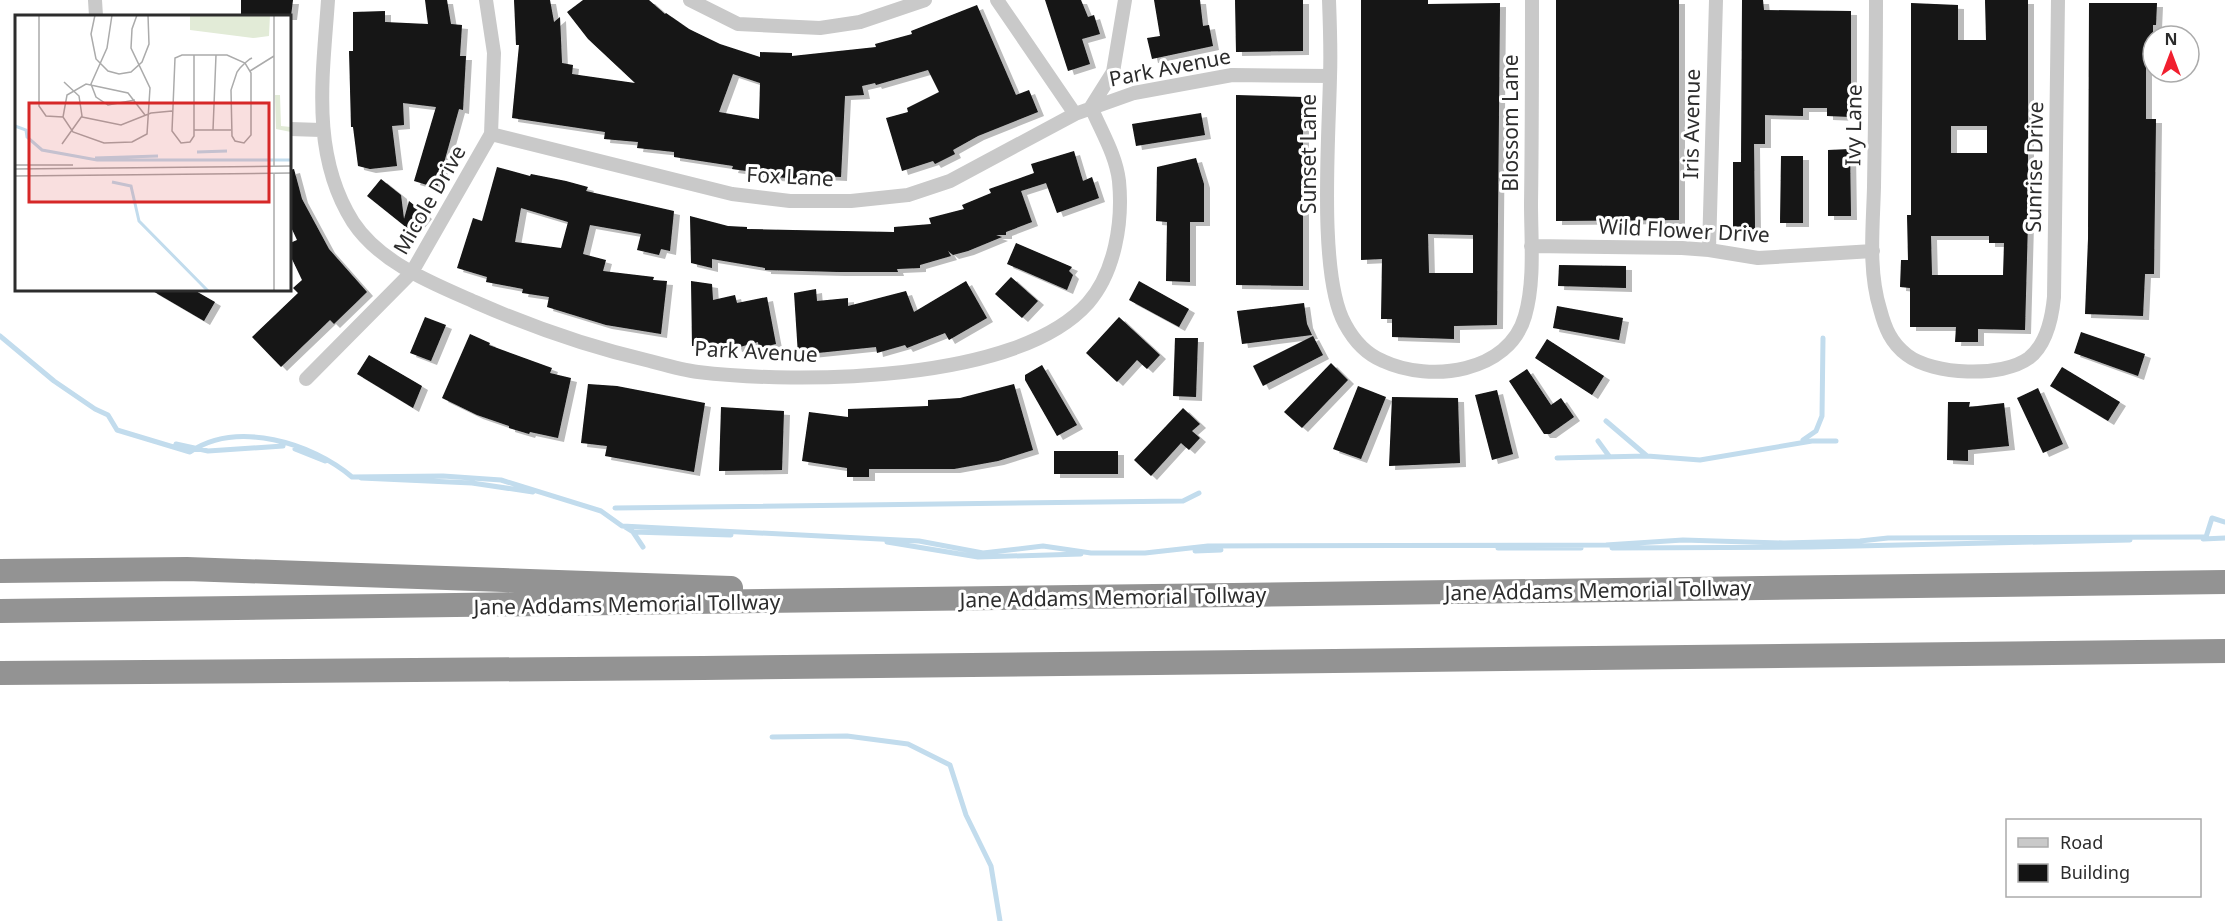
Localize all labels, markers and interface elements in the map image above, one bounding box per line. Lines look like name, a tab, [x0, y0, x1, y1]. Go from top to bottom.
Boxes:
inset map	[15, 15, 291, 291]
north arrow	[2141, 24, 2201, 84]
text: N	[2164, 28, 2178, 50]
street label: Park Avenue	[1106, 41, 1233, 93]
street label: Blossom Lane	[1496, 54, 1524, 192]
street label: Iris Avenue	[1676, 69, 1706, 179]
street label: Ivy Lane	[1838, 84, 1868, 166]
street label: Sunset Lane	[1294, 94, 1322, 214]
street label: Sunrise Drive	[2019, 101, 2049, 233]
street label: Micole Drive	[387, 140, 472, 259]
street label: Fox Lane	[746, 160, 834, 192]
street label: Wild Flower Drive	[1598, 212, 1771, 248]
street label: Park Avenue	[694, 334, 818, 368]
street label: Jane Addams Memorial Tollway	[1442, 573, 1752, 607]
street label: Jane Addams Memorial Tollway	[957, 580, 1267, 614]
street label: Jane Addams Memorial Tollway	[471, 587, 781, 621]
legend	[2006, 819, 2201, 897]
text: Road	[2060, 830, 2103, 854]
text: Building	[2060, 860, 2130, 884]

